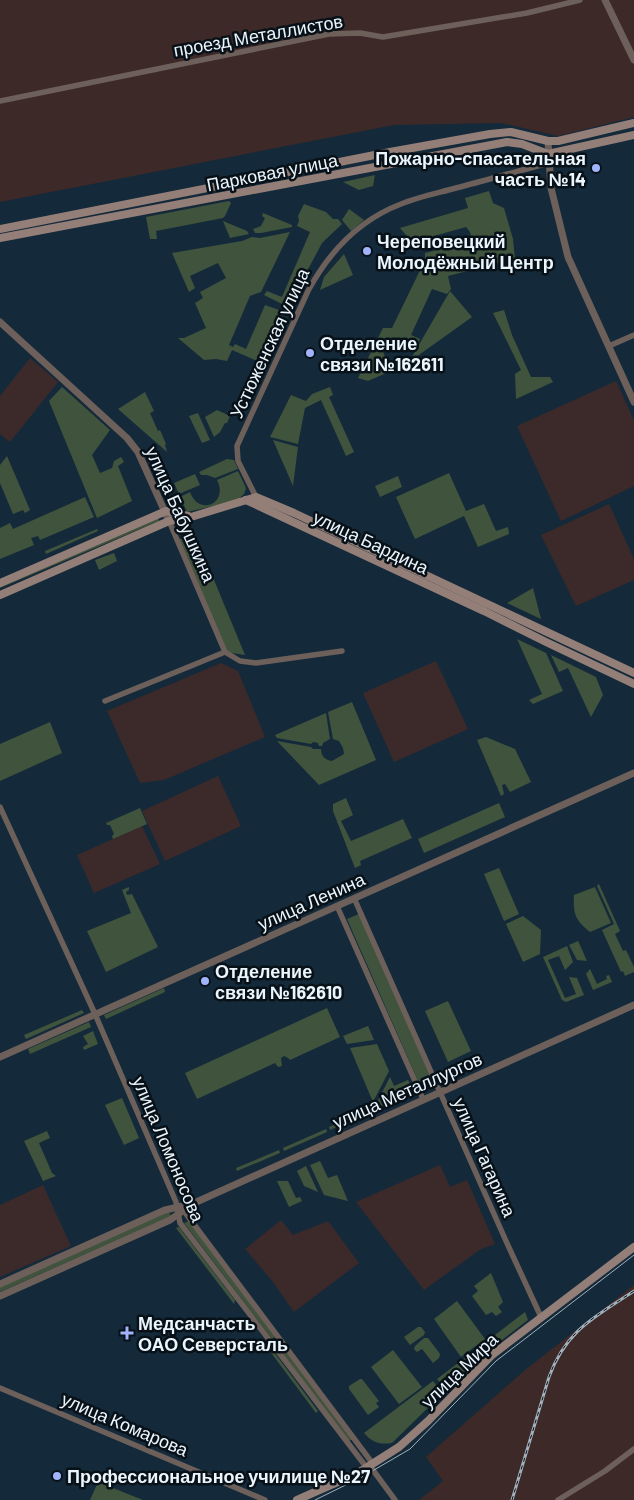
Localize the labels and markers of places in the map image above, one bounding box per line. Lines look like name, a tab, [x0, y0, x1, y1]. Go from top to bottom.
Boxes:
place label: Пожарно-спасательная часть №14	[375, 147, 586, 190]
marker: Пожарно-спасательная часть №14	[590, 162, 602, 174]
place label: Череповецкий Молодёжный Центр	[377, 230, 554, 273]
marker: Череповецкий Молодёжный Центр	[361, 245, 373, 257]
place label: Отделение связи №162611	[320, 332, 444, 375]
marker: Отделение связи №162611	[304, 347, 316, 359]
place label: Отделение связи №162610	[215, 960, 342, 1003]
marker: Отделение связи №162610	[199, 975, 211, 987]
place label: Медсанчасть ОАО Северсталь	[138, 1312, 288, 1355]
marker: Медсанчасть ОАО Северсталь	[120, 1326, 134, 1340]
place label: Профессиональное училище №27	[67, 1465, 370, 1487]
marker: Профессиональное училище №27	[51, 1470, 63, 1482]

